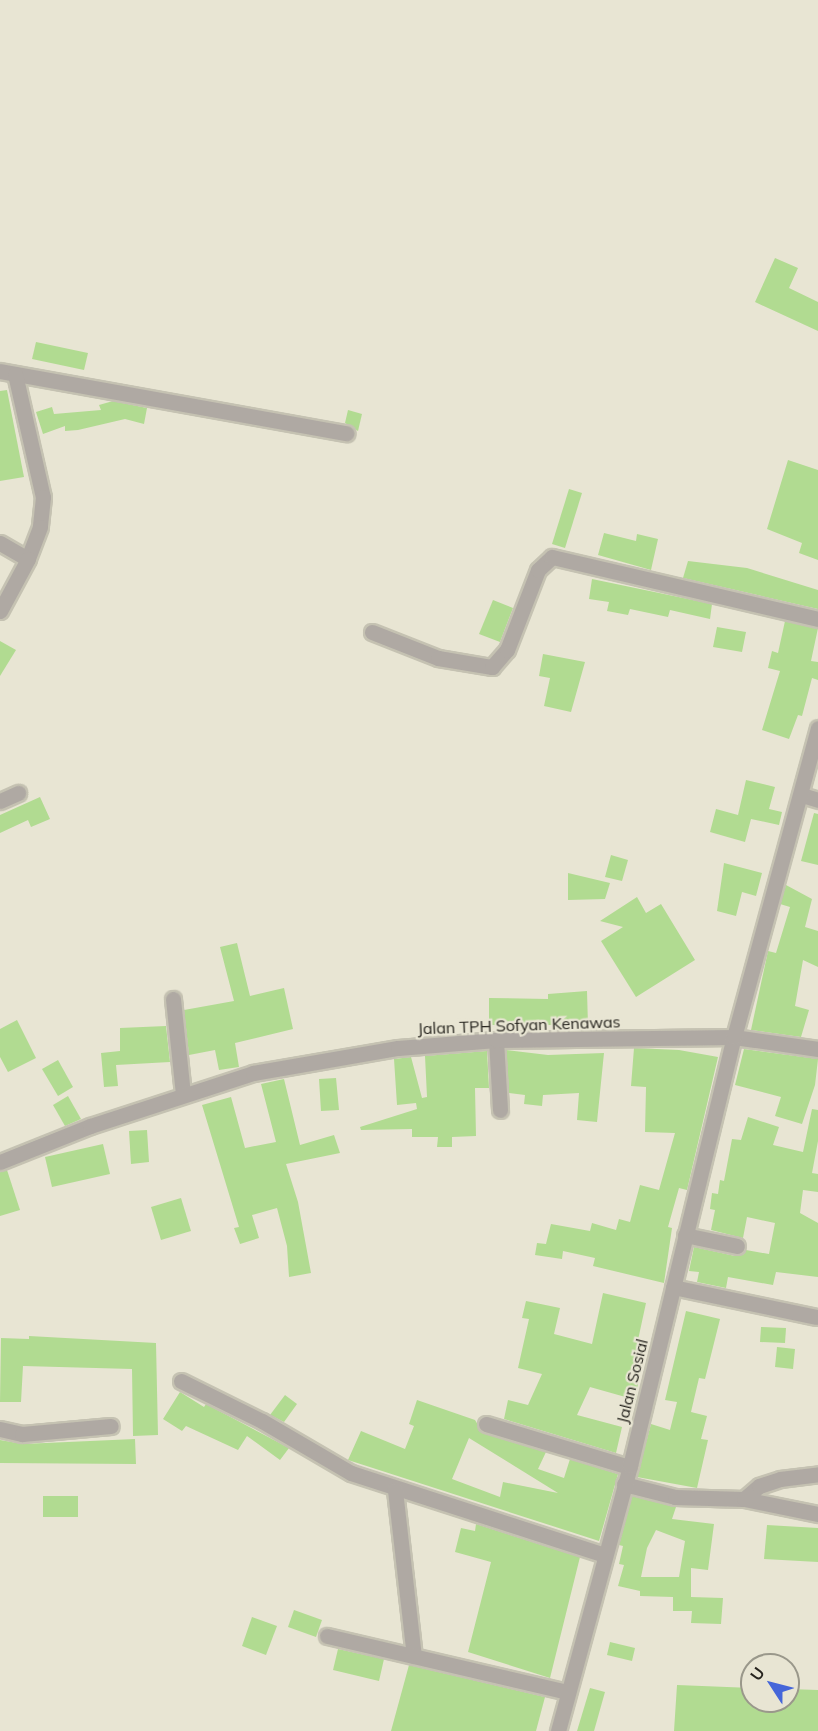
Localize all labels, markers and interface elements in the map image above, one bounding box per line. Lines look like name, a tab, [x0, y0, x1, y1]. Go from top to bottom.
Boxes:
street label: Jalan TPH Sofyan Kenawas	[417, 1012, 621, 1038]
street label: Jalan Sosial	[612, 1337, 652, 1425]
north arrow	[740, 1653, 800, 1713]
text: U	[745, 1663, 769, 1684]

